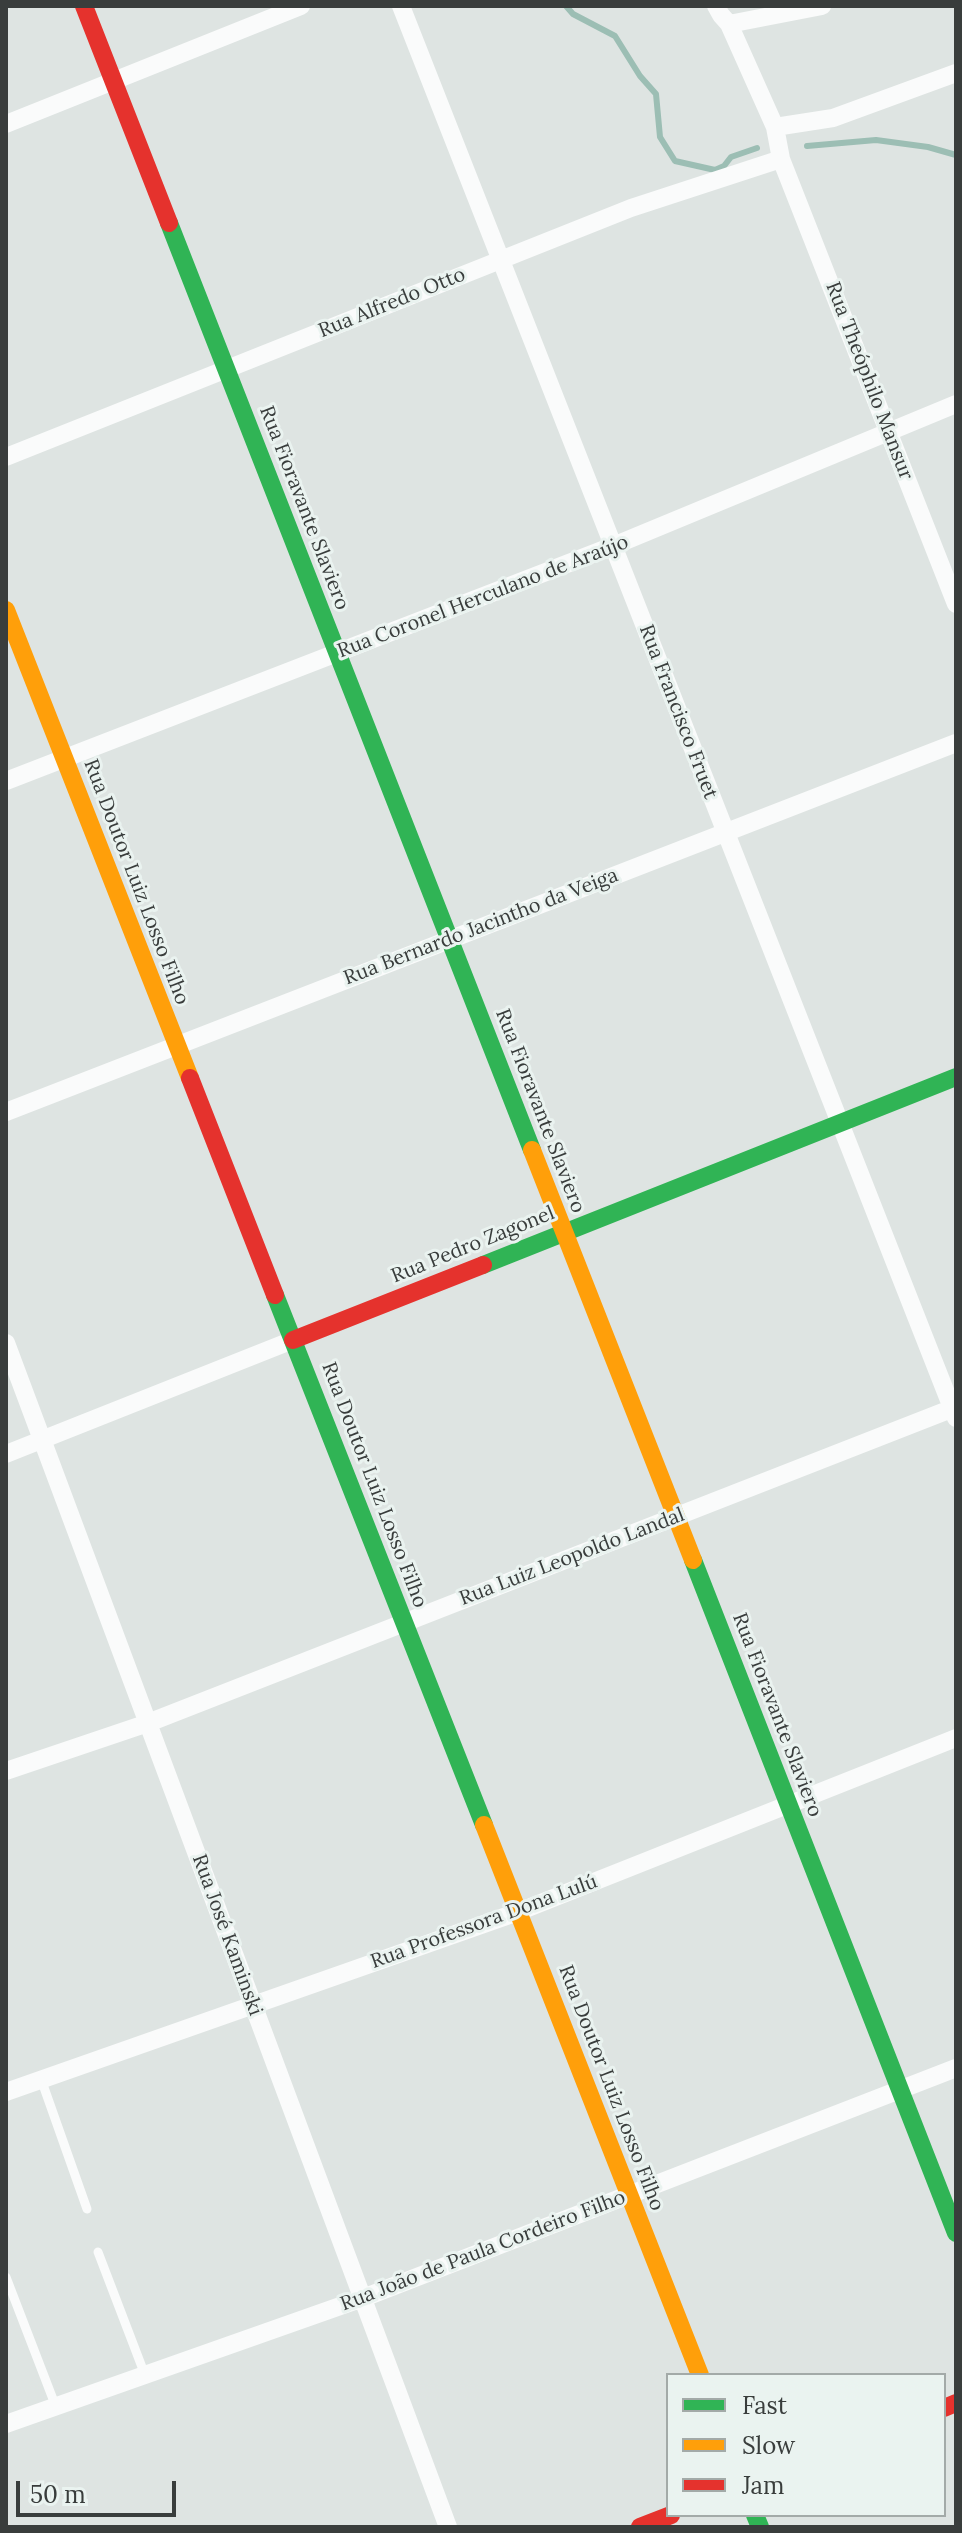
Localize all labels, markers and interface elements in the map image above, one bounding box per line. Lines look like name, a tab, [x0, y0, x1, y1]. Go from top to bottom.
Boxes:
street label: Rua Alfredo Otto	[315, 263, 469, 343]
street label: Rua Theóphilo Mansur	[820, 279, 918, 483]
street label: Rua Fioravante Slaviero	[254, 403, 354, 613]
street label: Rua Coronel Herculano de Araújo	[334, 530, 632, 664]
street label: Rua Francisco Fruet	[634, 622, 722, 802]
street label: Rua Doutor Luiz Losso Filho	[78, 756, 194, 1008]
street label: Rua Bernardo Jacintho da Veiga	[340, 863, 622, 991]
street label: Rua Fioravante Slaviero	[490, 1006, 590, 1216]
street label: Rua Pedro Zagonel	[388, 1201, 558, 1289]
street label: Rua Doutor Luiz Losso Filho	[316, 1359, 432, 1611]
street label: Rua Luiz Leopoldo Landal	[456, 1503, 688, 1611]
street label: Rua Fioravante Slaviero	[727, 1610, 827, 1820]
street label: Rua José Kaminski	[187, 1851, 267, 2019]
street label: Rua Professora Dona Lulú	[367, 1870, 601, 1974]
street label: Rua Doutor Luiz Losso Filho	[553, 1962, 669, 2214]
street label: Rua João de Paula Cordeiro Filho	[337, 2185, 629, 2317]
legend	[666, 2373, 946, 2517]
text: Fast	[742, 2390, 787, 2421]
text: Slow	[742, 2430, 795, 2461]
scale bar	[20, 2465, 180, 2515]
text: Jam	[742, 2470, 784, 2501]
text: 50 m	[30, 2479, 86, 2510]

